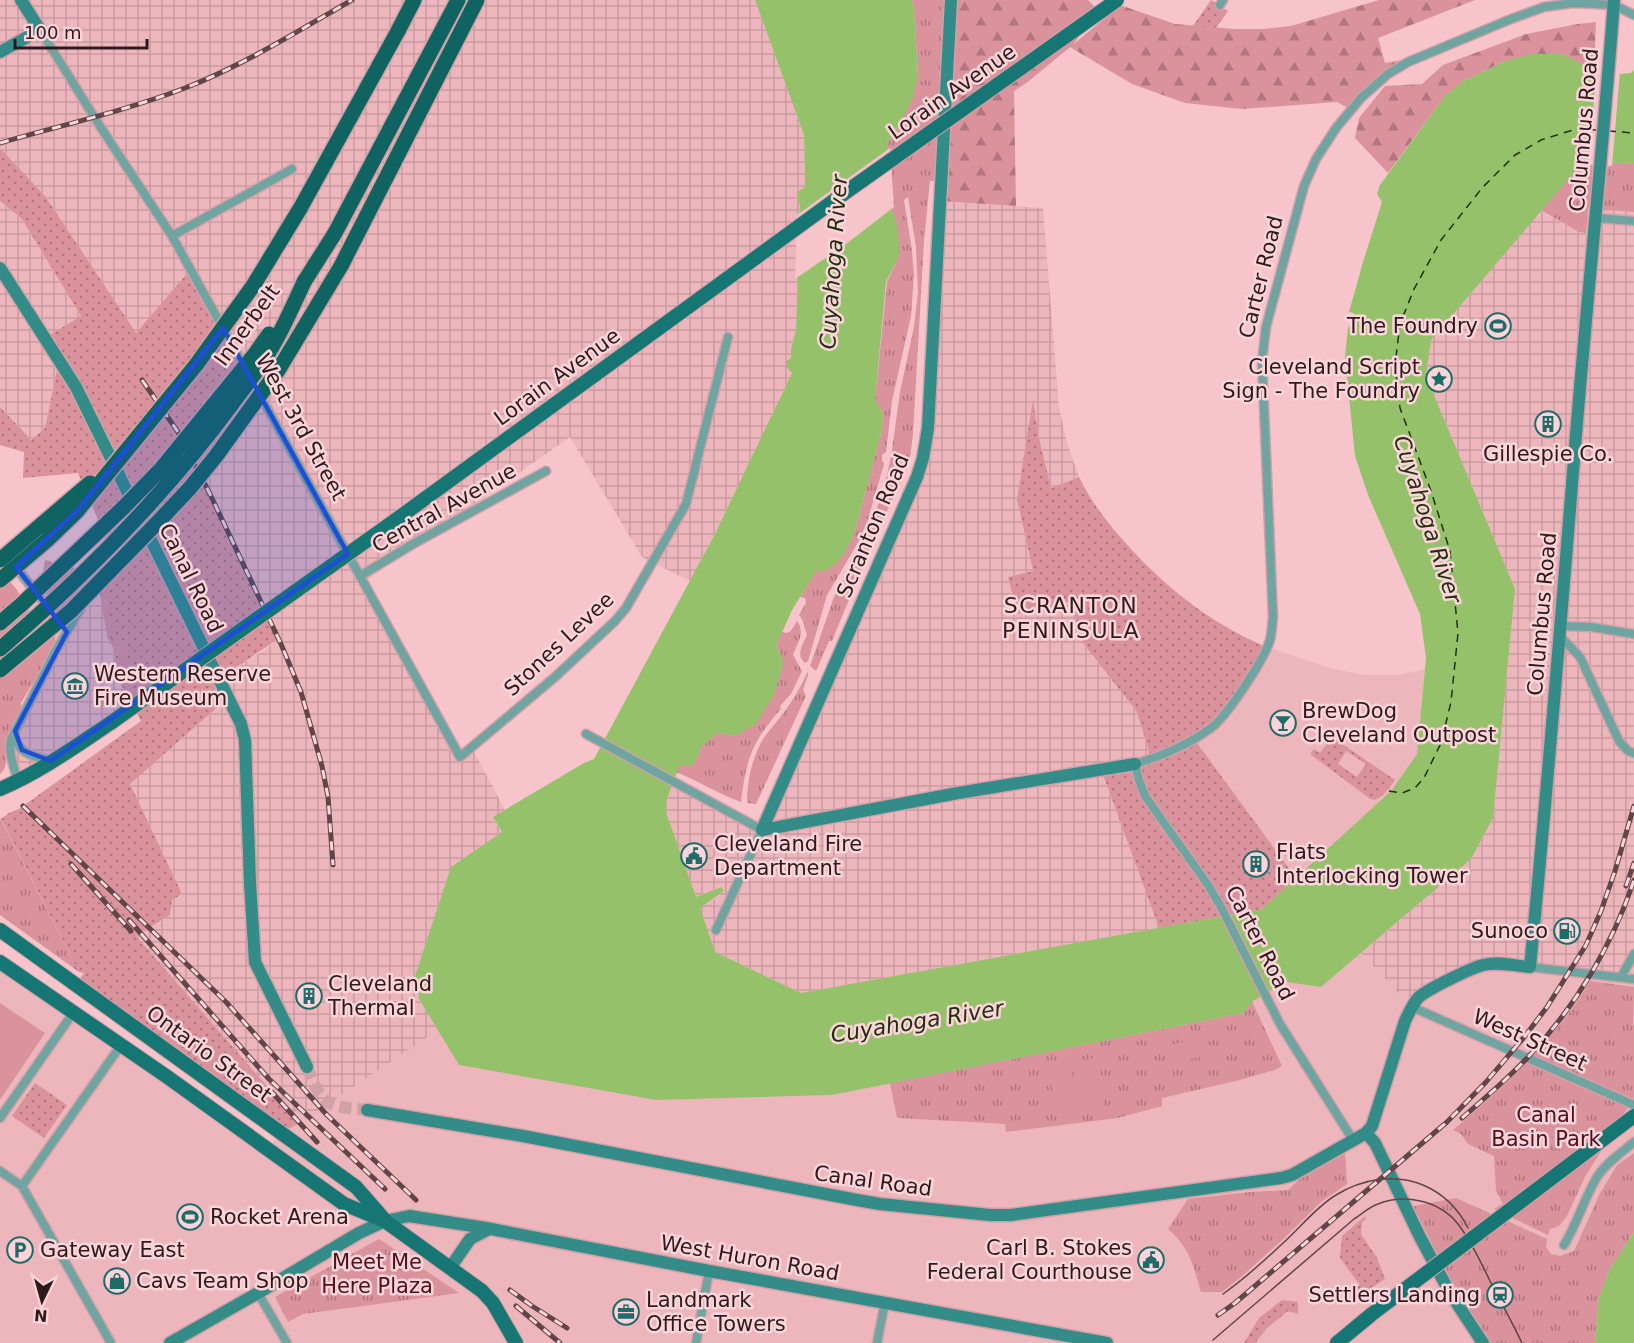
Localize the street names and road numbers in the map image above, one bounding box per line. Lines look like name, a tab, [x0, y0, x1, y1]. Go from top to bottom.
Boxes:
street label: Lorain Avenue	[884, 39, 1020, 145]
street label: Columbus Road	[1565, 47, 1603, 213]
street label: Carter Road	[1234, 213, 1288, 341]
street label: Innerbelt	[209, 280, 285, 370]
street label: Lorain Avenue	[489, 323, 625, 431]
street label: West 3rd Street	[251, 350, 351, 504]
street label: Scranton Road	[832, 451, 914, 601]
street label: Central Avenue	[368, 458, 520, 558]
street label: Canal Road	[154, 519, 228, 637]
street label: Columbus Road	[1523, 531, 1561, 697]
street label: Stones Levee	[499, 587, 619, 701]
street label: Carter Road	[1221, 882, 1299, 1004]
street label: Ontario Street	[142, 1001, 276, 1107]
street label: West Street	[1469, 1004, 1591, 1076]
street label: Canal Road	[812, 1161, 934, 1201]
street label: West Huron Road	[659, 1230, 841, 1286]

